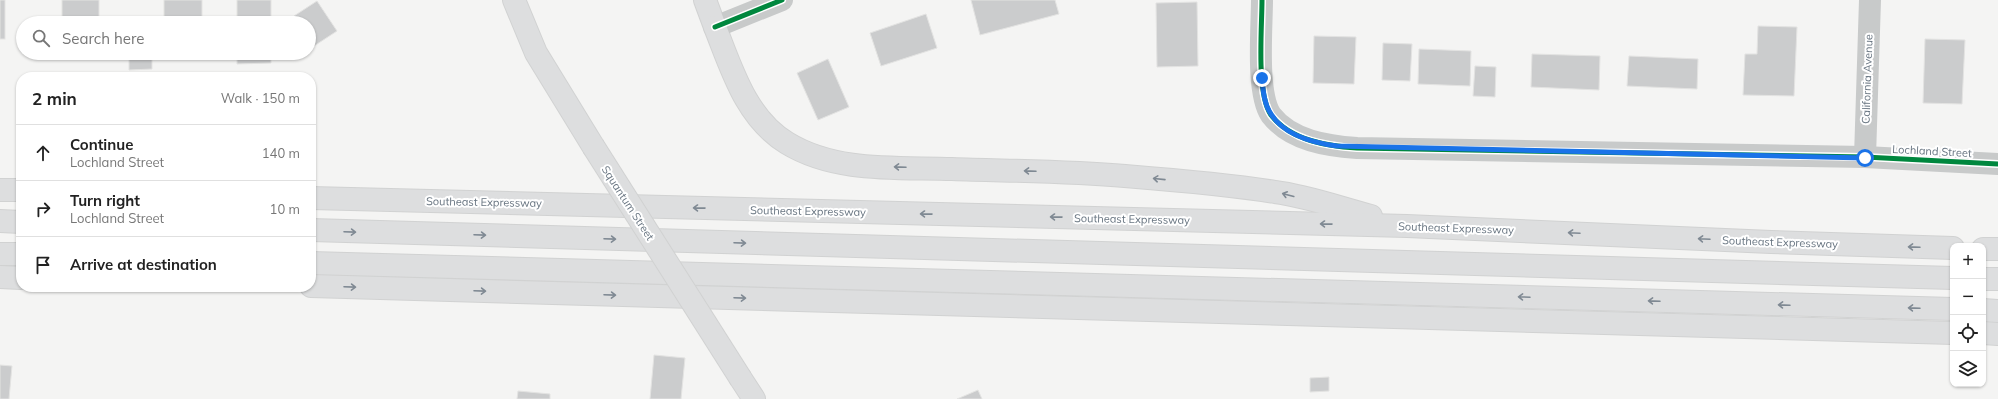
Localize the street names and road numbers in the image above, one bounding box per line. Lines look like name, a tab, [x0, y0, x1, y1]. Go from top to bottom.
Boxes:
street label: California Avenue	[1858, 34, 1876, 124]
street label: Lochland Street	[1892, 142, 1972, 160]
street label: Squantum Street	[599, 163, 657, 243]
street label: Southeast Expressway	[426, 194, 542, 210]
street label: Southeast Expressway	[750, 203, 866, 219]
street label: Southeast Expressway	[1074, 211, 1190, 227]
street label: Southeast Expressway	[1398, 219, 1514, 237]
street label: Southeast Expressway	[1722, 233, 1838, 251]

